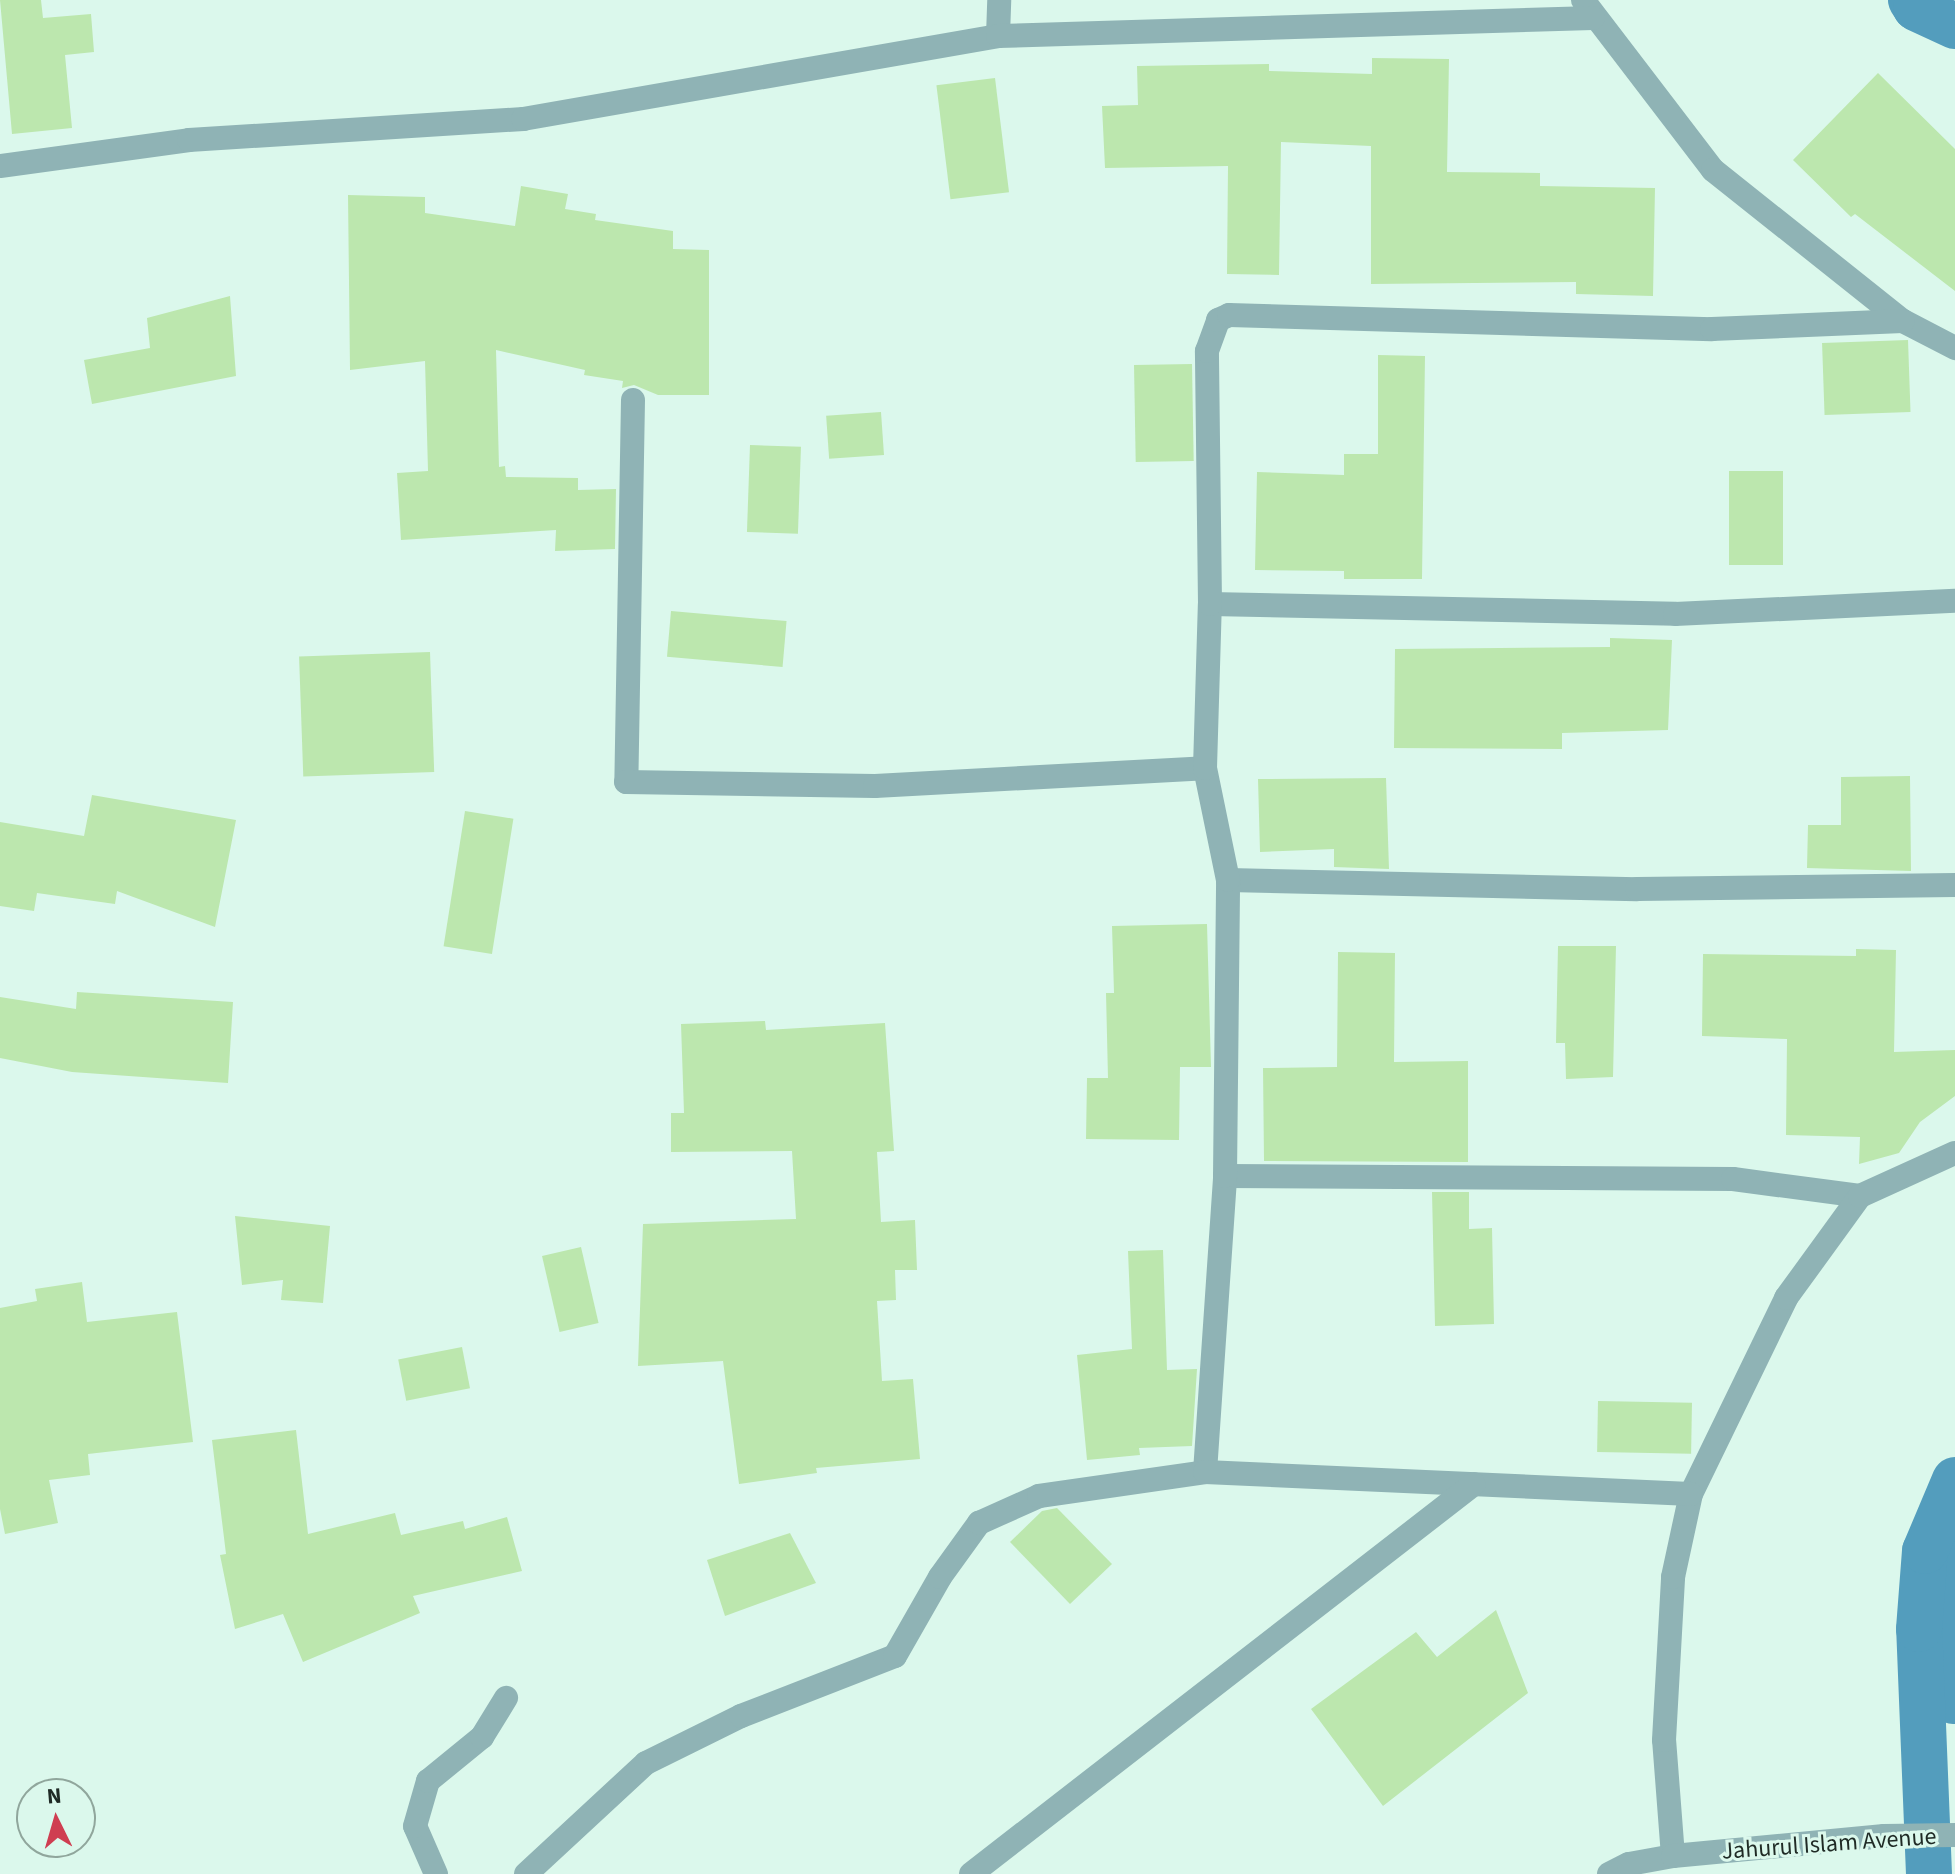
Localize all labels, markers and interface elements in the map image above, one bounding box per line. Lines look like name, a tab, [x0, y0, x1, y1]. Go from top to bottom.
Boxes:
north arrow	[16, 1778, 96, 1858]
text: N	[45, 1780, 63, 1813]
street label: Jahurul Islam Avenue	[1721, 1822, 1937, 1866]

